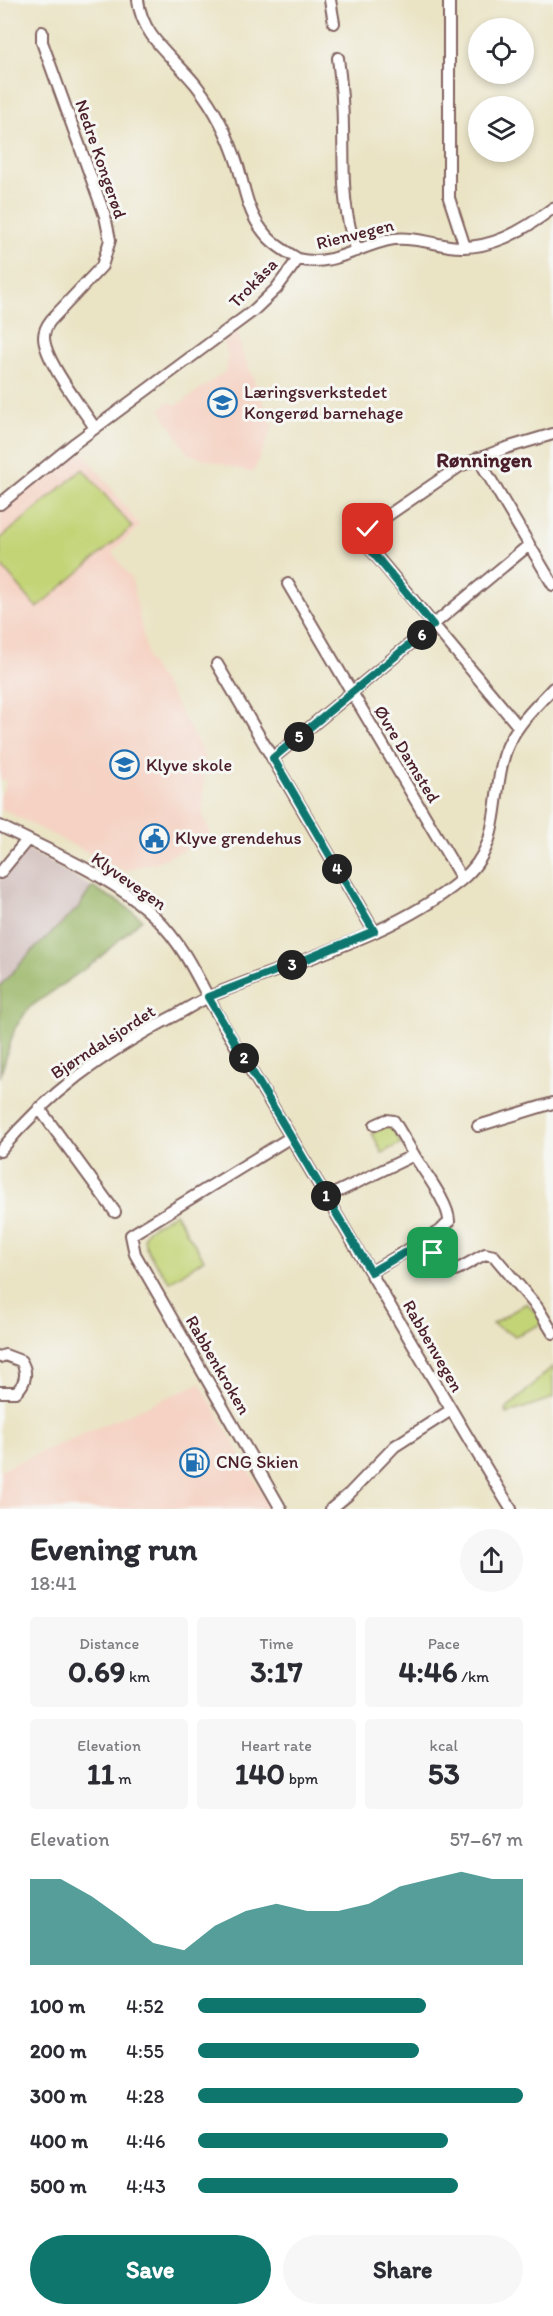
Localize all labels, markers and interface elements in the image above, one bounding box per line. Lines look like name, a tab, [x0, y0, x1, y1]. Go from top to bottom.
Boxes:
map controls	[468, 18, 534, 162]
button: locate	[468, 18, 534, 84]
button: layers	[468, 96, 534, 162]
street label: Nedre Kongerød	[70, 97, 132, 222]
street label: Rienvegen	[314, 214, 396, 254]
street label: Trokåsa	[224, 253, 282, 312]
place label: Læringsverkstedet Kongerød barnehage	[244, 381, 403, 424]
school or university icon: Læringsverkstedet Kongerød barnehage	[207, 386, 239, 418]
district label: Rønningen	[436, 447, 533, 473]
pin	[342, 503, 393, 554]
icon: check	[351, 512, 384, 545]
pin: 6	[407, 620, 437, 650]
text: 6	[418, 625, 426, 644]
street label: Øvre Damsted	[369, 701, 445, 807]
pin: 5	[284, 722, 314, 752]
text: 5	[295, 727, 303, 746]
school or university icon: Klyve skole	[109, 749, 141, 781]
place label: Klyve skole	[146, 754, 232, 776]
public building icon: Klyve grendehus	[138, 822, 170, 854]
place label: Klyve grendehus	[175, 827, 302, 849]
street label: Klyvevegen	[87, 847, 171, 915]
pin: 4	[322, 854, 352, 884]
text: 4	[332, 859, 342, 878]
pin: 3	[277, 950, 307, 980]
text: 3	[288, 955, 296, 974]
street label: Bjørndalsjordet	[47, 1000, 160, 1084]
pin: 2	[229, 1043, 259, 1073]
text: 2	[240, 1048, 248, 1067]
pin: 1	[311, 1181, 341, 1211]
text: 1	[322, 1186, 330, 1205]
pin	[407, 1227, 458, 1278]
icon: arrive	[416, 1236, 449, 1269]
street label: Rabbenvegen	[398, 1296, 468, 1396]
street label: Rabbenkroken	[181, 1311, 255, 1419]
fuel station icon: CNG Skien	[179, 1446, 211, 1478]
place label: CNG Skien	[216, 1451, 299, 1473]
text: Evening run	[30, 1529, 197, 1568]
button: share	[460, 1529, 523, 1592]
text: 18:41	[30, 1571, 76, 1595]
text: Distance	[79, 1634, 139, 1653]
text: Time	[259, 1634, 294, 1653]
text: Pace	[428, 1634, 460, 1653]
text: 0.69	[68, 1653, 125, 1690]
text: 3:17	[250, 1653, 303, 1690]
text: 4:46	[398, 1653, 458, 1690]
text: km	[125, 1667, 150, 1686]
text: /km	[458, 1667, 489, 1686]
text: Elevation	[77, 1736, 141, 1755]
text: Heart rate	[241, 1736, 312, 1755]
text: kcal	[430, 1736, 458, 1755]
text: 11	[87, 1755, 115, 1792]
text: 140	[235, 1755, 285, 1792]
text: 53	[428, 1755, 460, 1792]
text: m	[115, 1769, 132, 1788]
text: bpm	[285, 1769, 318, 1788]
text: Elevation	[30, 1827, 109, 1851]
text: 57–67 m	[450, 1827, 523, 1851]
text: 100 m	[30, 1994, 85, 2018]
text: 4:52	[126, 1994, 164, 2018]
text: 200 m	[30, 2039, 86, 2063]
text: 4:55	[126, 2039, 164, 2063]
text: 300 m	[30, 2084, 87, 2108]
text: 4:28	[126, 2084, 164, 2108]
text: 400 m	[30, 2129, 88, 2153]
text: 4:46	[126, 2129, 166, 2153]
text: 500 m	[30, 2174, 86, 2198]
text: 4:43	[126, 2174, 166, 2198]
button: Save	[30, 2235, 271, 2304]
button: Share	[283, 2235, 523, 2304]

